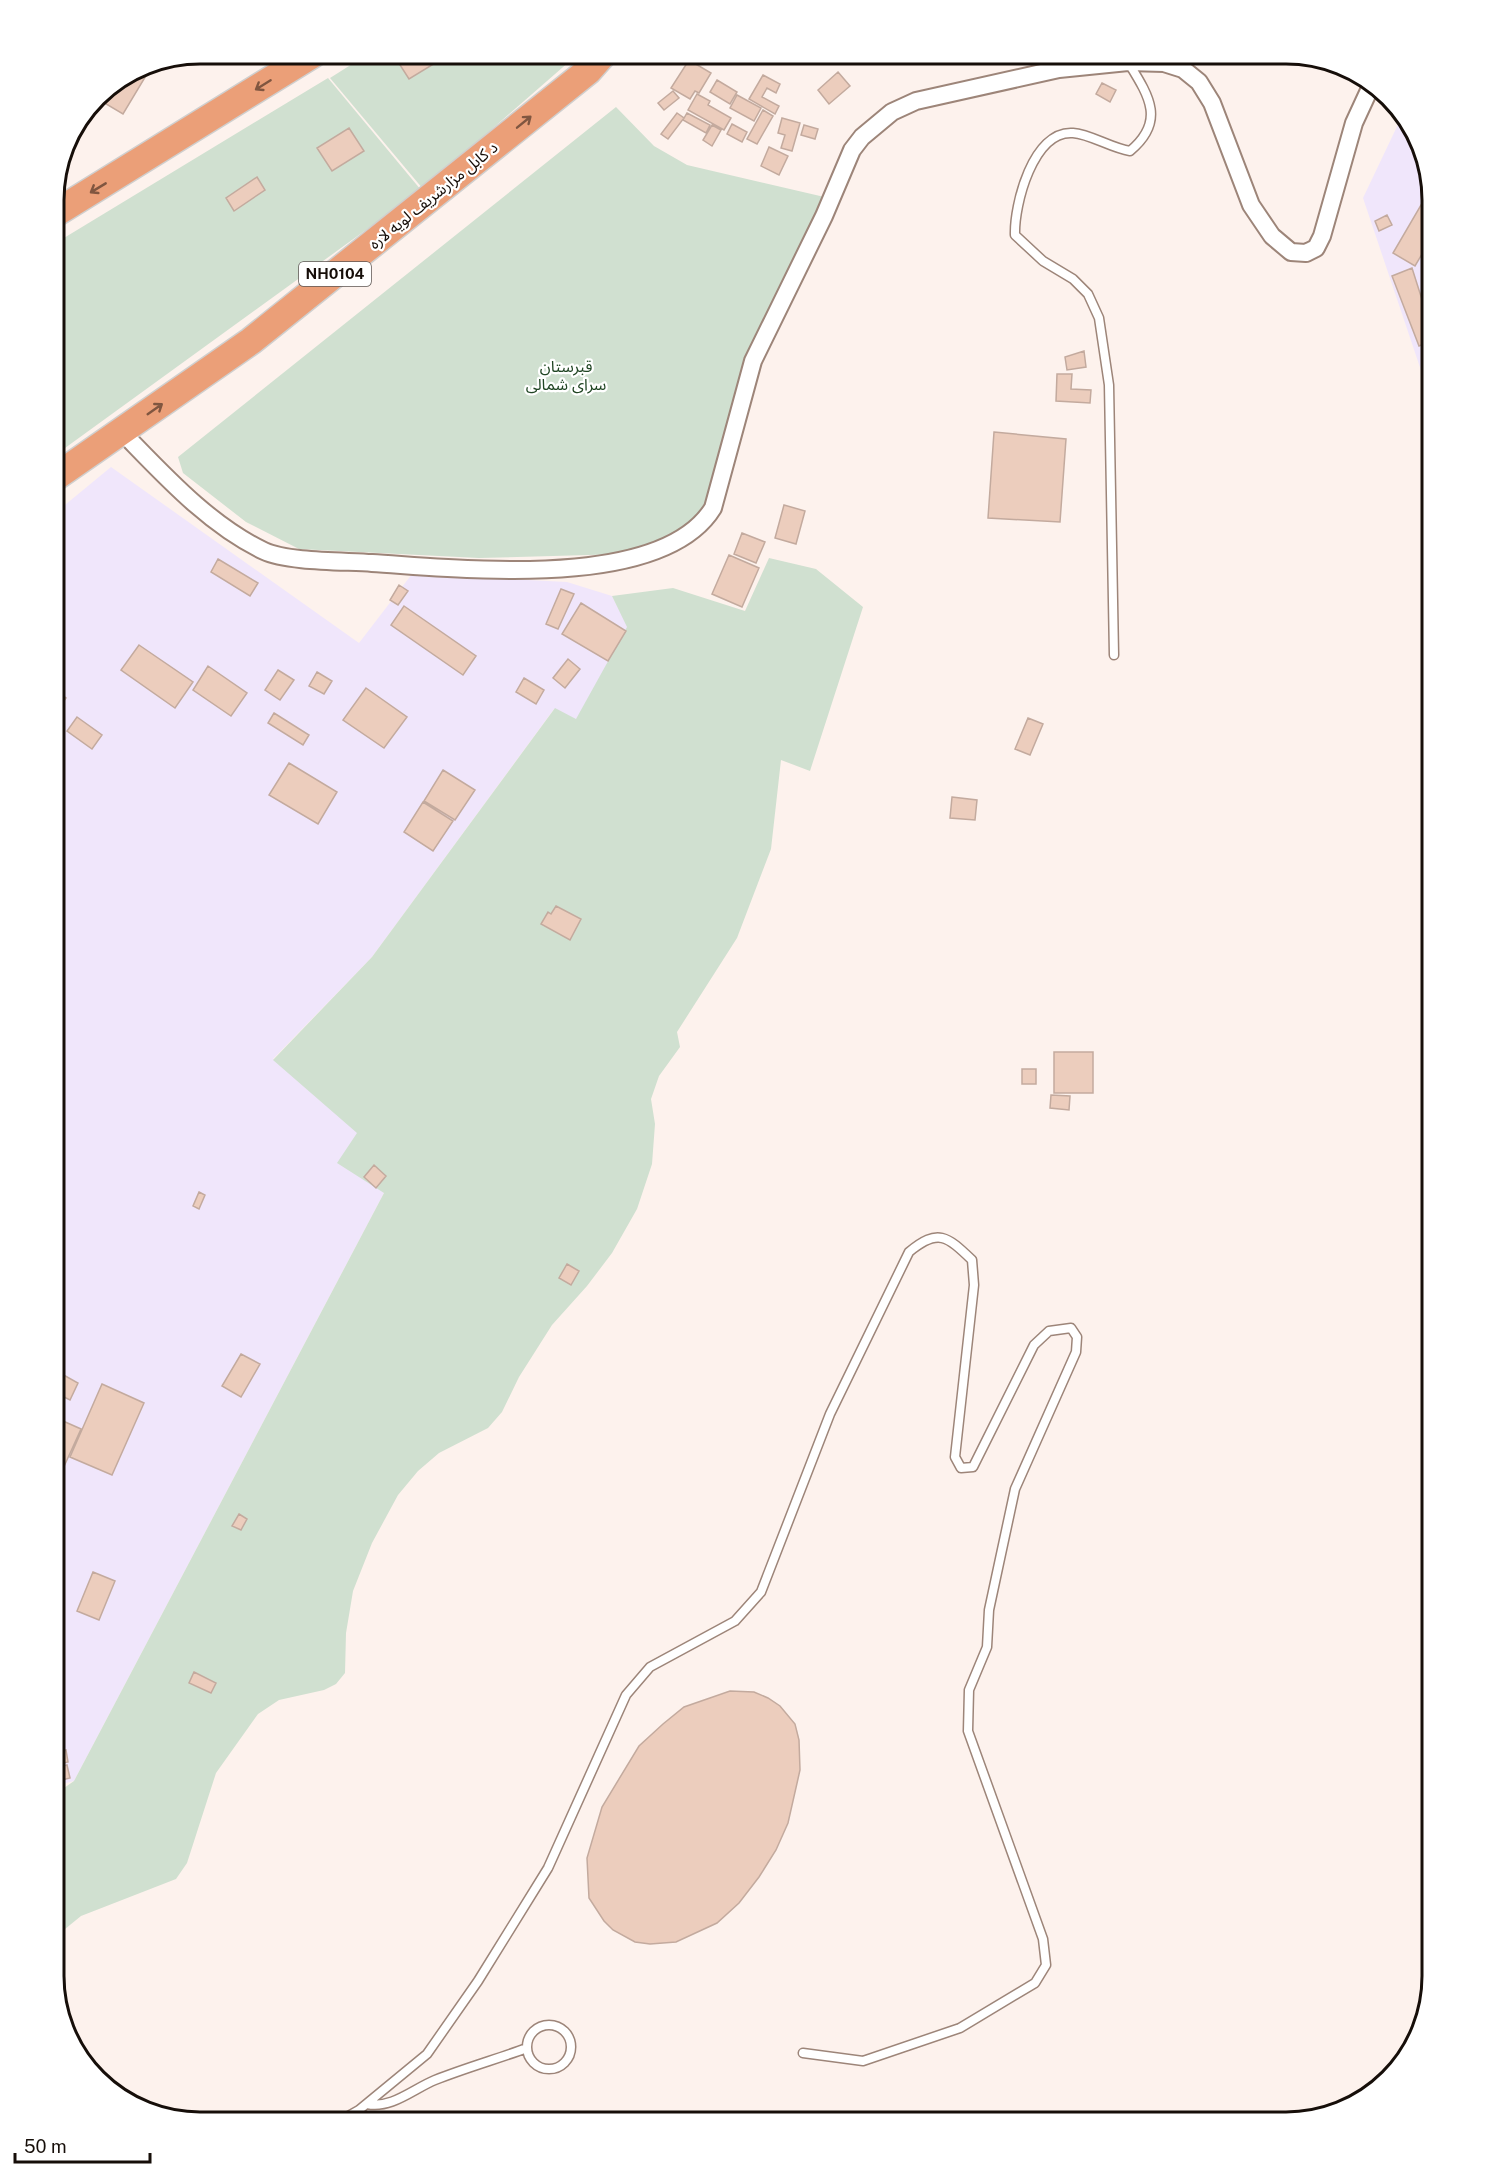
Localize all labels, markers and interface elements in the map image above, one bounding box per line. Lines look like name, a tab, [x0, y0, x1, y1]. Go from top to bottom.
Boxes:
one-way arrow	[255, 79, 272, 91]
one-way arrow	[516, 115, 531, 129]
street label: د کابل مزارشریف لویه لاره	[365, 138, 501, 253]
one-way arrow	[89, 181, 106, 194]
road number: NH0104	[299, 262, 371, 286]
park label: قبرستان سرای شمالی	[526, 357, 606, 394]
one-way arrow	[146, 403, 162, 415]
scale bar	[15, 2126, 150, 2164]
text: 50 m	[24, 2136, 67, 2157]

